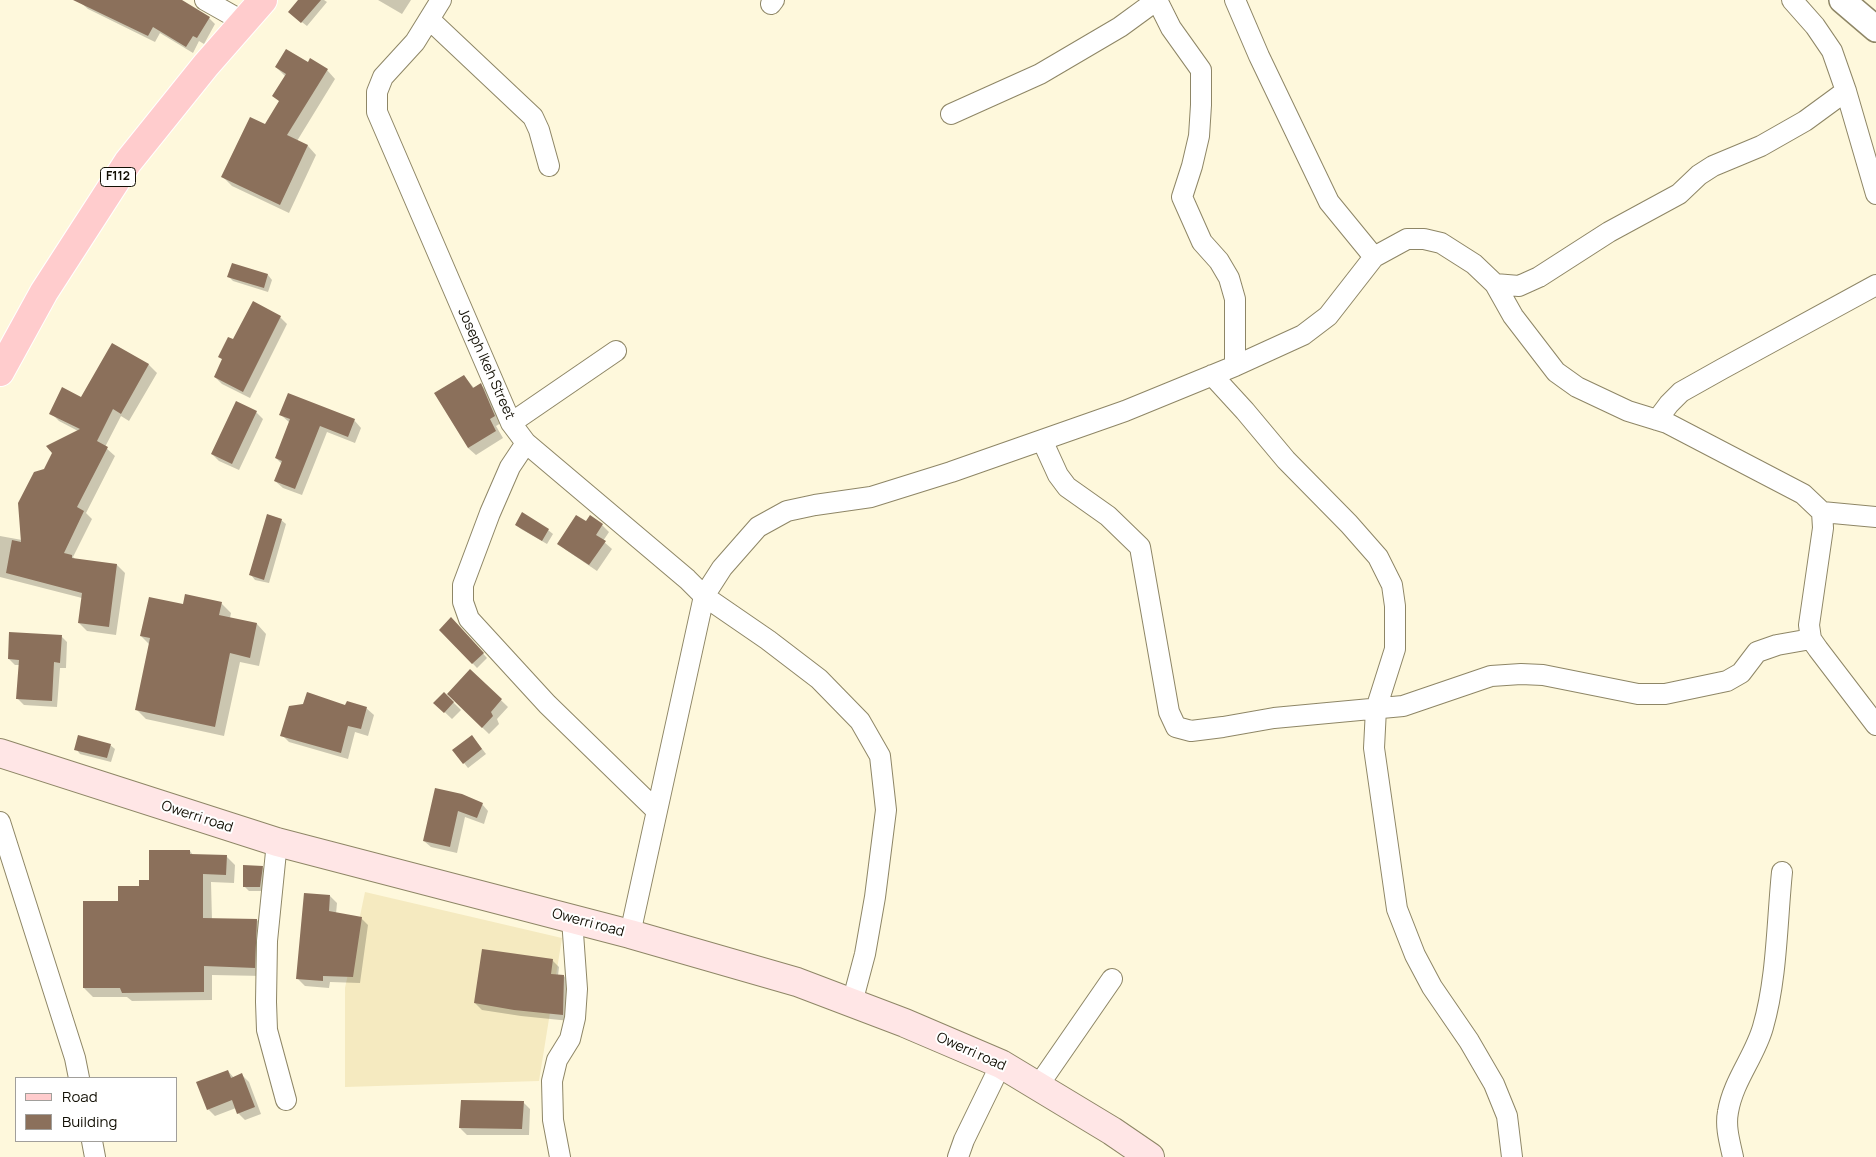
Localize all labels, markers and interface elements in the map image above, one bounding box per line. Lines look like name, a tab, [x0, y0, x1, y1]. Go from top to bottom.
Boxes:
road number: F112	[100, 168, 136, 186]
street label: Joseph Ikeh Street	[454, 306, 518, 422]
street label: Owerri road	[159, 798, 235, 836]
street label: Owerri road	[550, 905, 626, 941]
street label: Owerri road	[934, 1029, 1008, 1075]
legend	[15, 1077, 178, 1142]
text: Road	[62, 1086, 98, 1107]
text: Building	[62, 1111, 117, 1132]

